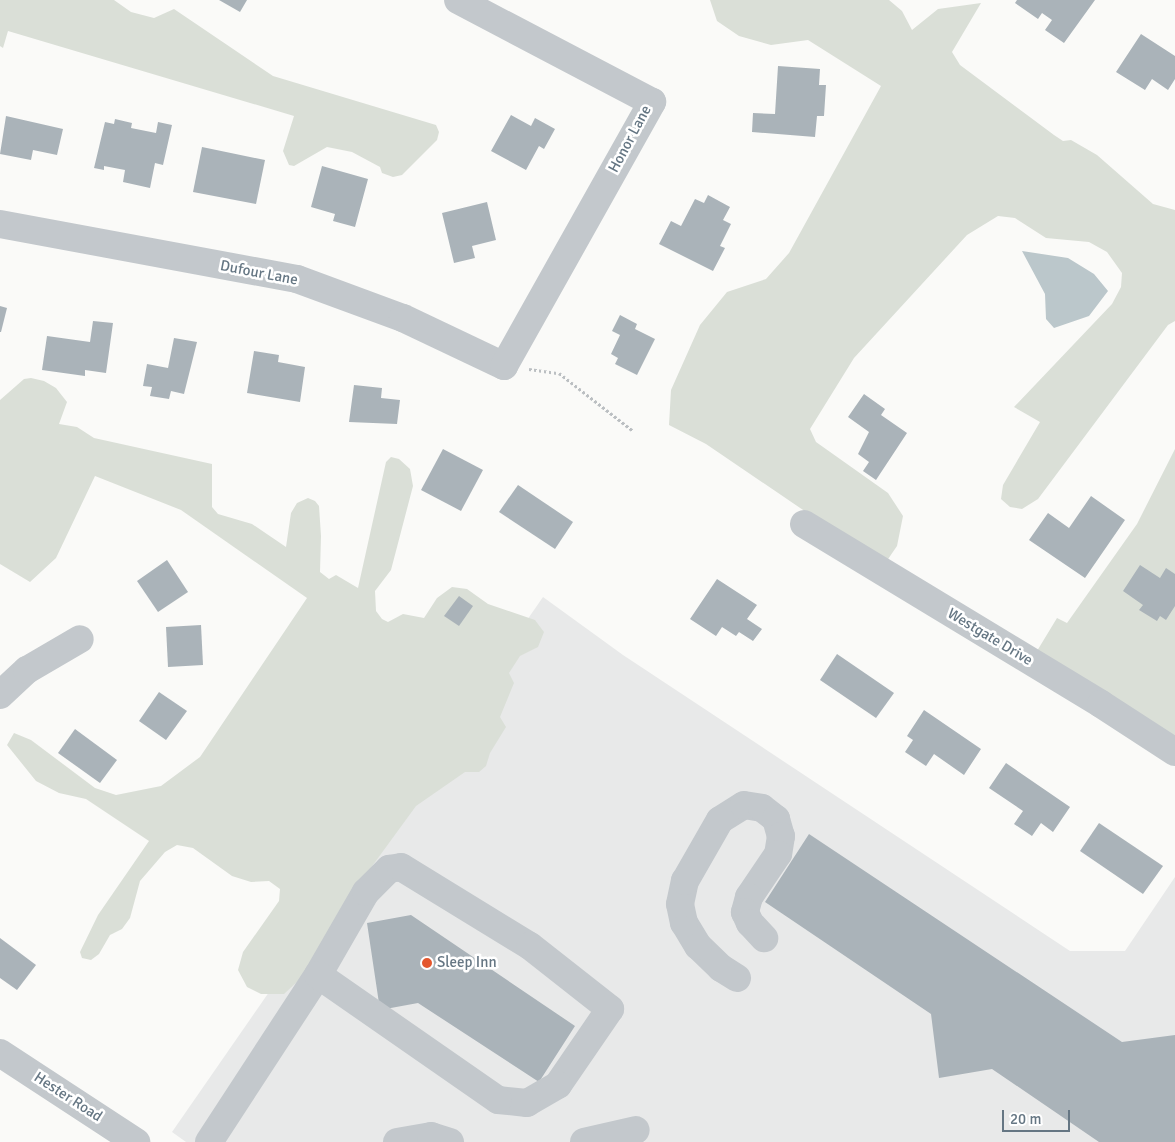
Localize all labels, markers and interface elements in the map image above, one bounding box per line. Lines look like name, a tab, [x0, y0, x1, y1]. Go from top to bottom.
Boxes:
street label: Honor Lane	[605, 102, 655, 176]
street label: Dufour Lane	[219, 257, 299, 289]
street label: Westgate Drive	[944, 605, 1036, 669]
place label: Sleep Inn	[437, 954, 497, 972]
marker: Sleep Inn	[421, 957, 433, 969]
street label: Hester Road	[31, 1068, 105, 1126]
scale bar	[1005, 1100, 1072, 1132]
text: 20 m	[1010, 1110, 1041, 1128]

